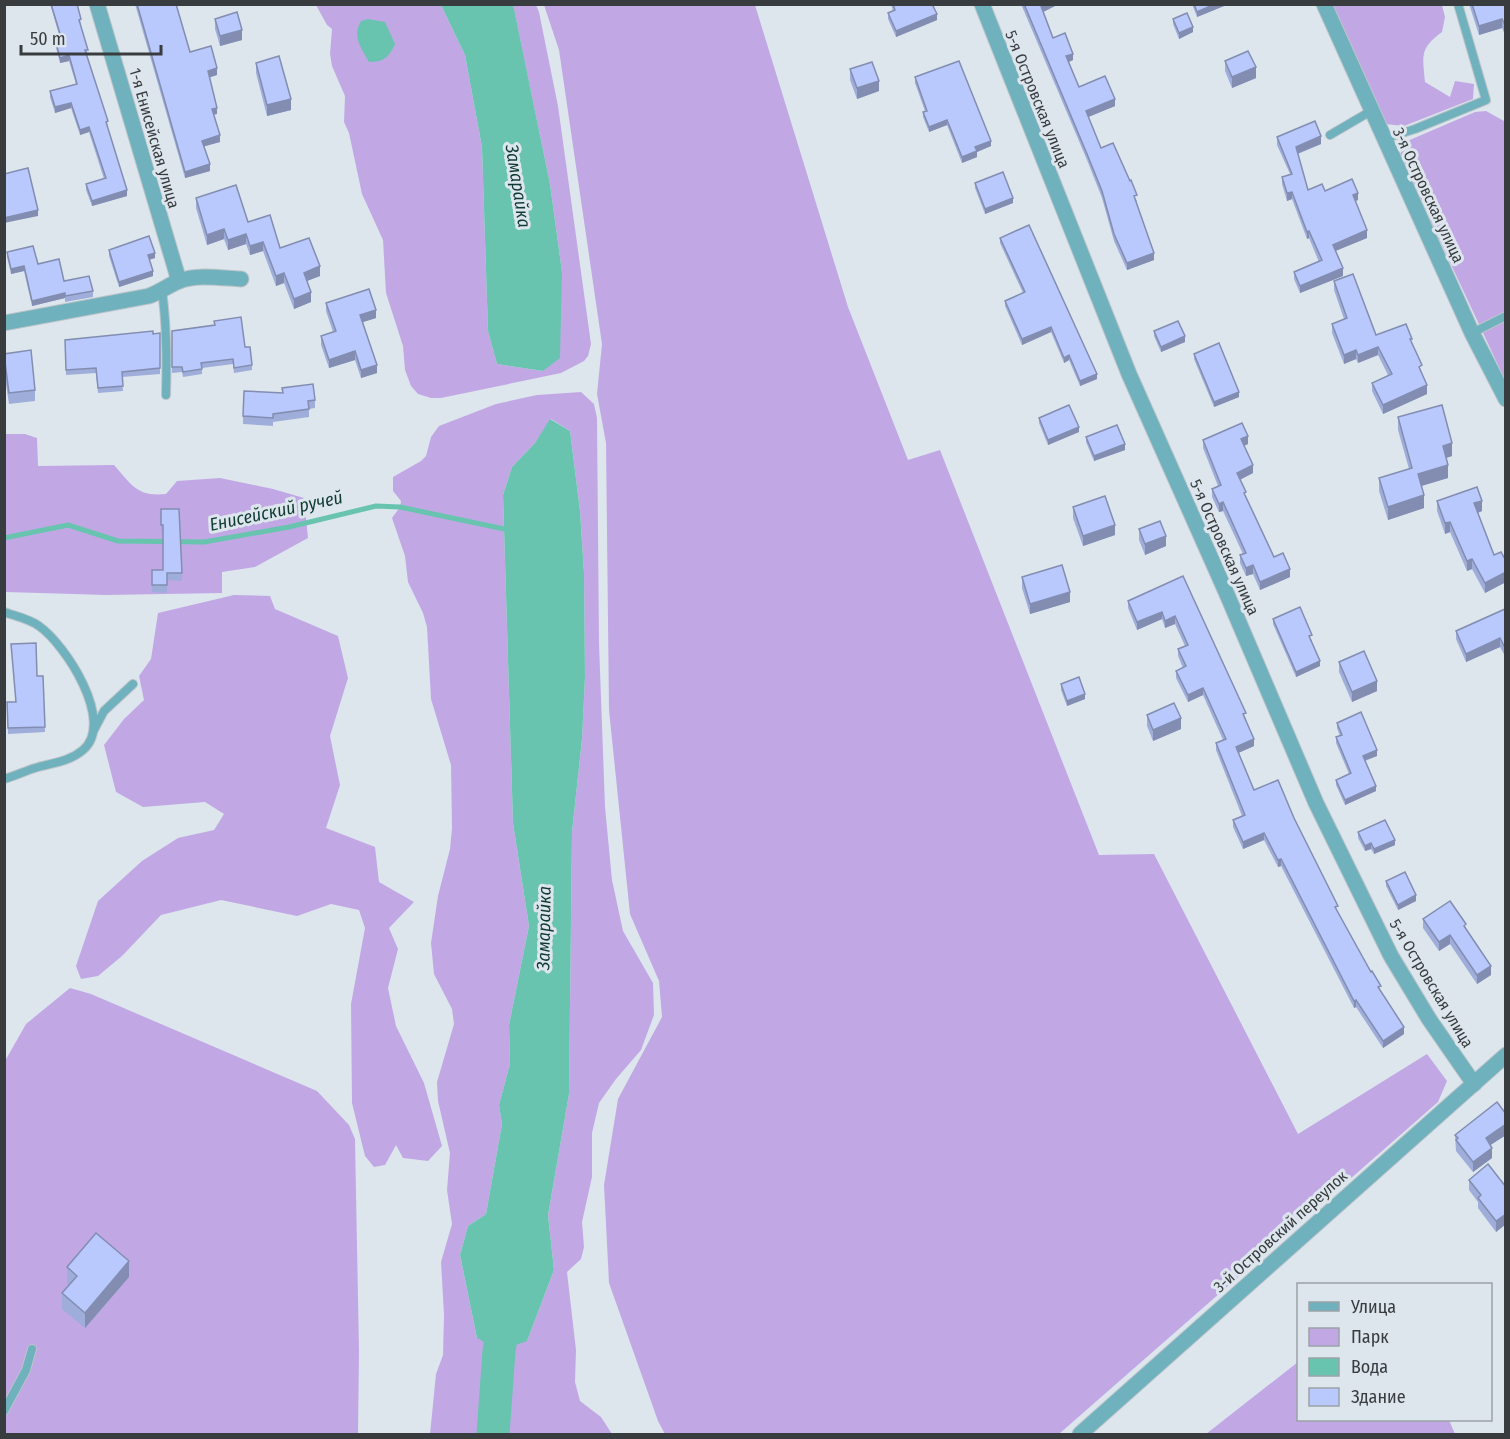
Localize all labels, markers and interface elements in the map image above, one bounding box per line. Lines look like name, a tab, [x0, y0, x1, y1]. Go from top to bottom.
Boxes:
scale bar	[21, 18, 160, 56]
text: 50 m	[30, 28, 66, 50]
street label: 5-я Островская улица	[1001, 28, 1074, 171]
street label: 1-я Енисейская улица	[125, 66, 184, 211]
street label: 3-я Островская улица	[1389, 125, 1468, 266]
water label: Замарайка	[500, 142, 535, 229]
street label: 5-я Островская улица	[1186, 476, 1263, 618]
water label: Енисейский ручей	[207, 486, 345, 536]
water label: Замарайка	[532, 886, 556, 971]
street label: 5-я Островская улица	[1386, 915, 1478, 1051]
street label: 3-й Островский переулок	[1210, 1166, 1351, 1296]
legend	[1297, 1283, 1492, 1421]
text: Улица	[1350, 1296, 1396, 1318]
text: Парк	[1351, 1326, 1389, 1348]
text: Вода	[1351, 1356, 1388, 1378]
text: Здание	[1351, 1386, 1406, 1408]

